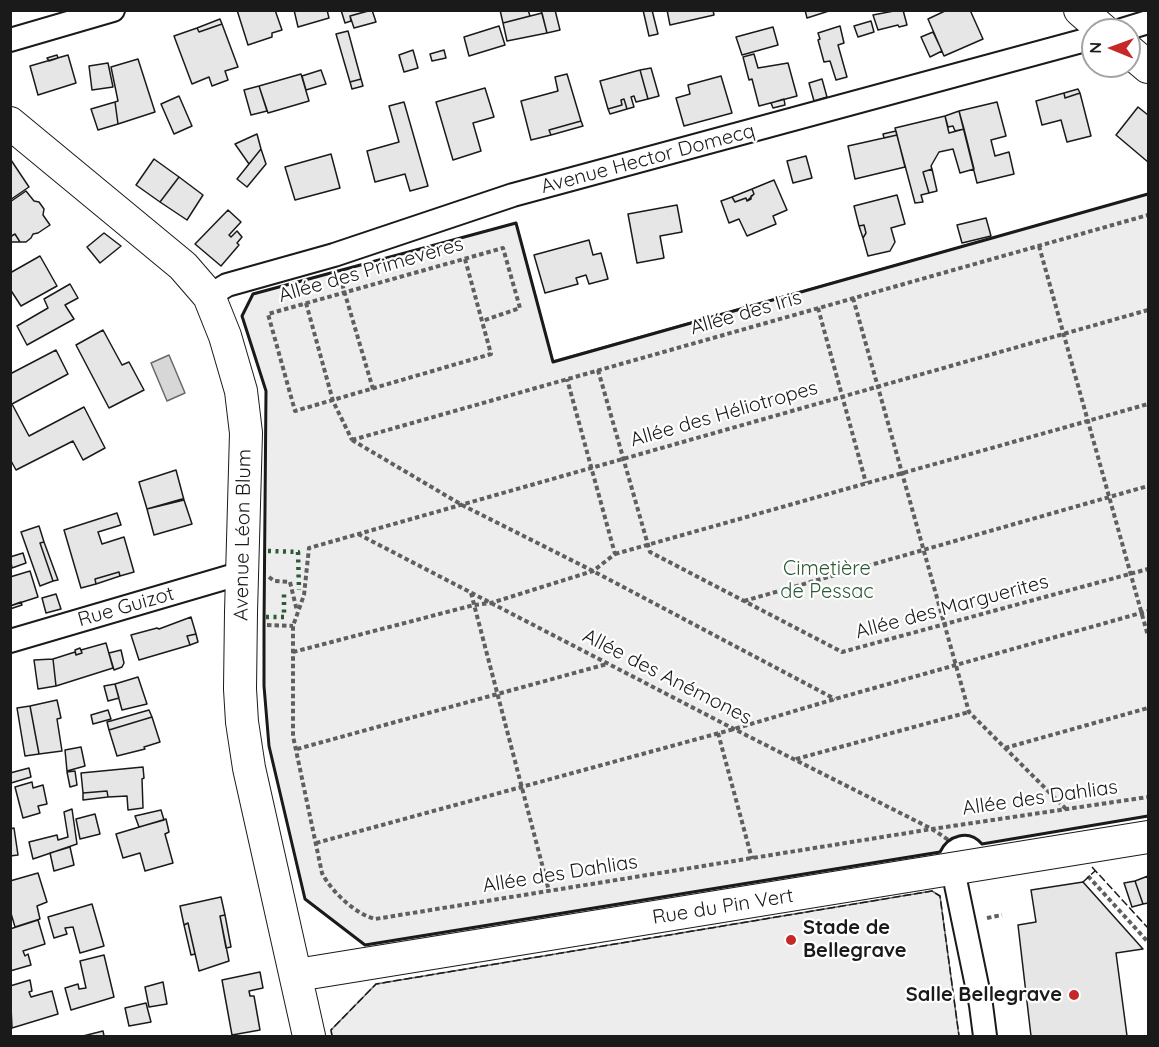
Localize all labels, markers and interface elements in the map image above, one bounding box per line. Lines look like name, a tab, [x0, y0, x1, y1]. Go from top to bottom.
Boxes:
north arrow	[1081, 18, 1141, 78]
text: N	[1085, 42, 1105, 54]
street label: Avenue Hector Domecq	[538, 119, 758, 199]
street label: Allée des Primevères	[276, 232, 466, 308]
street label: Allée des Iris	[688, 286, 804, 340]
street label: Allée des Héliotropes	[628, 376, 820, 452]
street label: Avenue Léon Blum	[230, 449, 256, 621]
park label: Cimetière de Pessac	[780, 557, 874, 604]
street label: Allée des Marguerites	[853, 570, 1051, 644]
street label: Rue Guizot	[75, 582, 177, 632]
street label: Allée des Anémones	[578, 624, 756, 730]
street label: Allée des Dahlias	[961, 775, 1119, 821]
street label: Allée des Dahlias	[481, 850, 639, 898]
street label: Rue du Pin Vert	[651, 884, 795, 930]
place label: Stade de Bellegrave	[803, 916, 907, 963]
marker: Stade de Bellegrave	[784, 933, 798, 947]
place label: Salle Bellegrave	[906, 983, 1062, 1007]
marker: Salle Bellegrave	[1067, 988, 1081, 1002]

